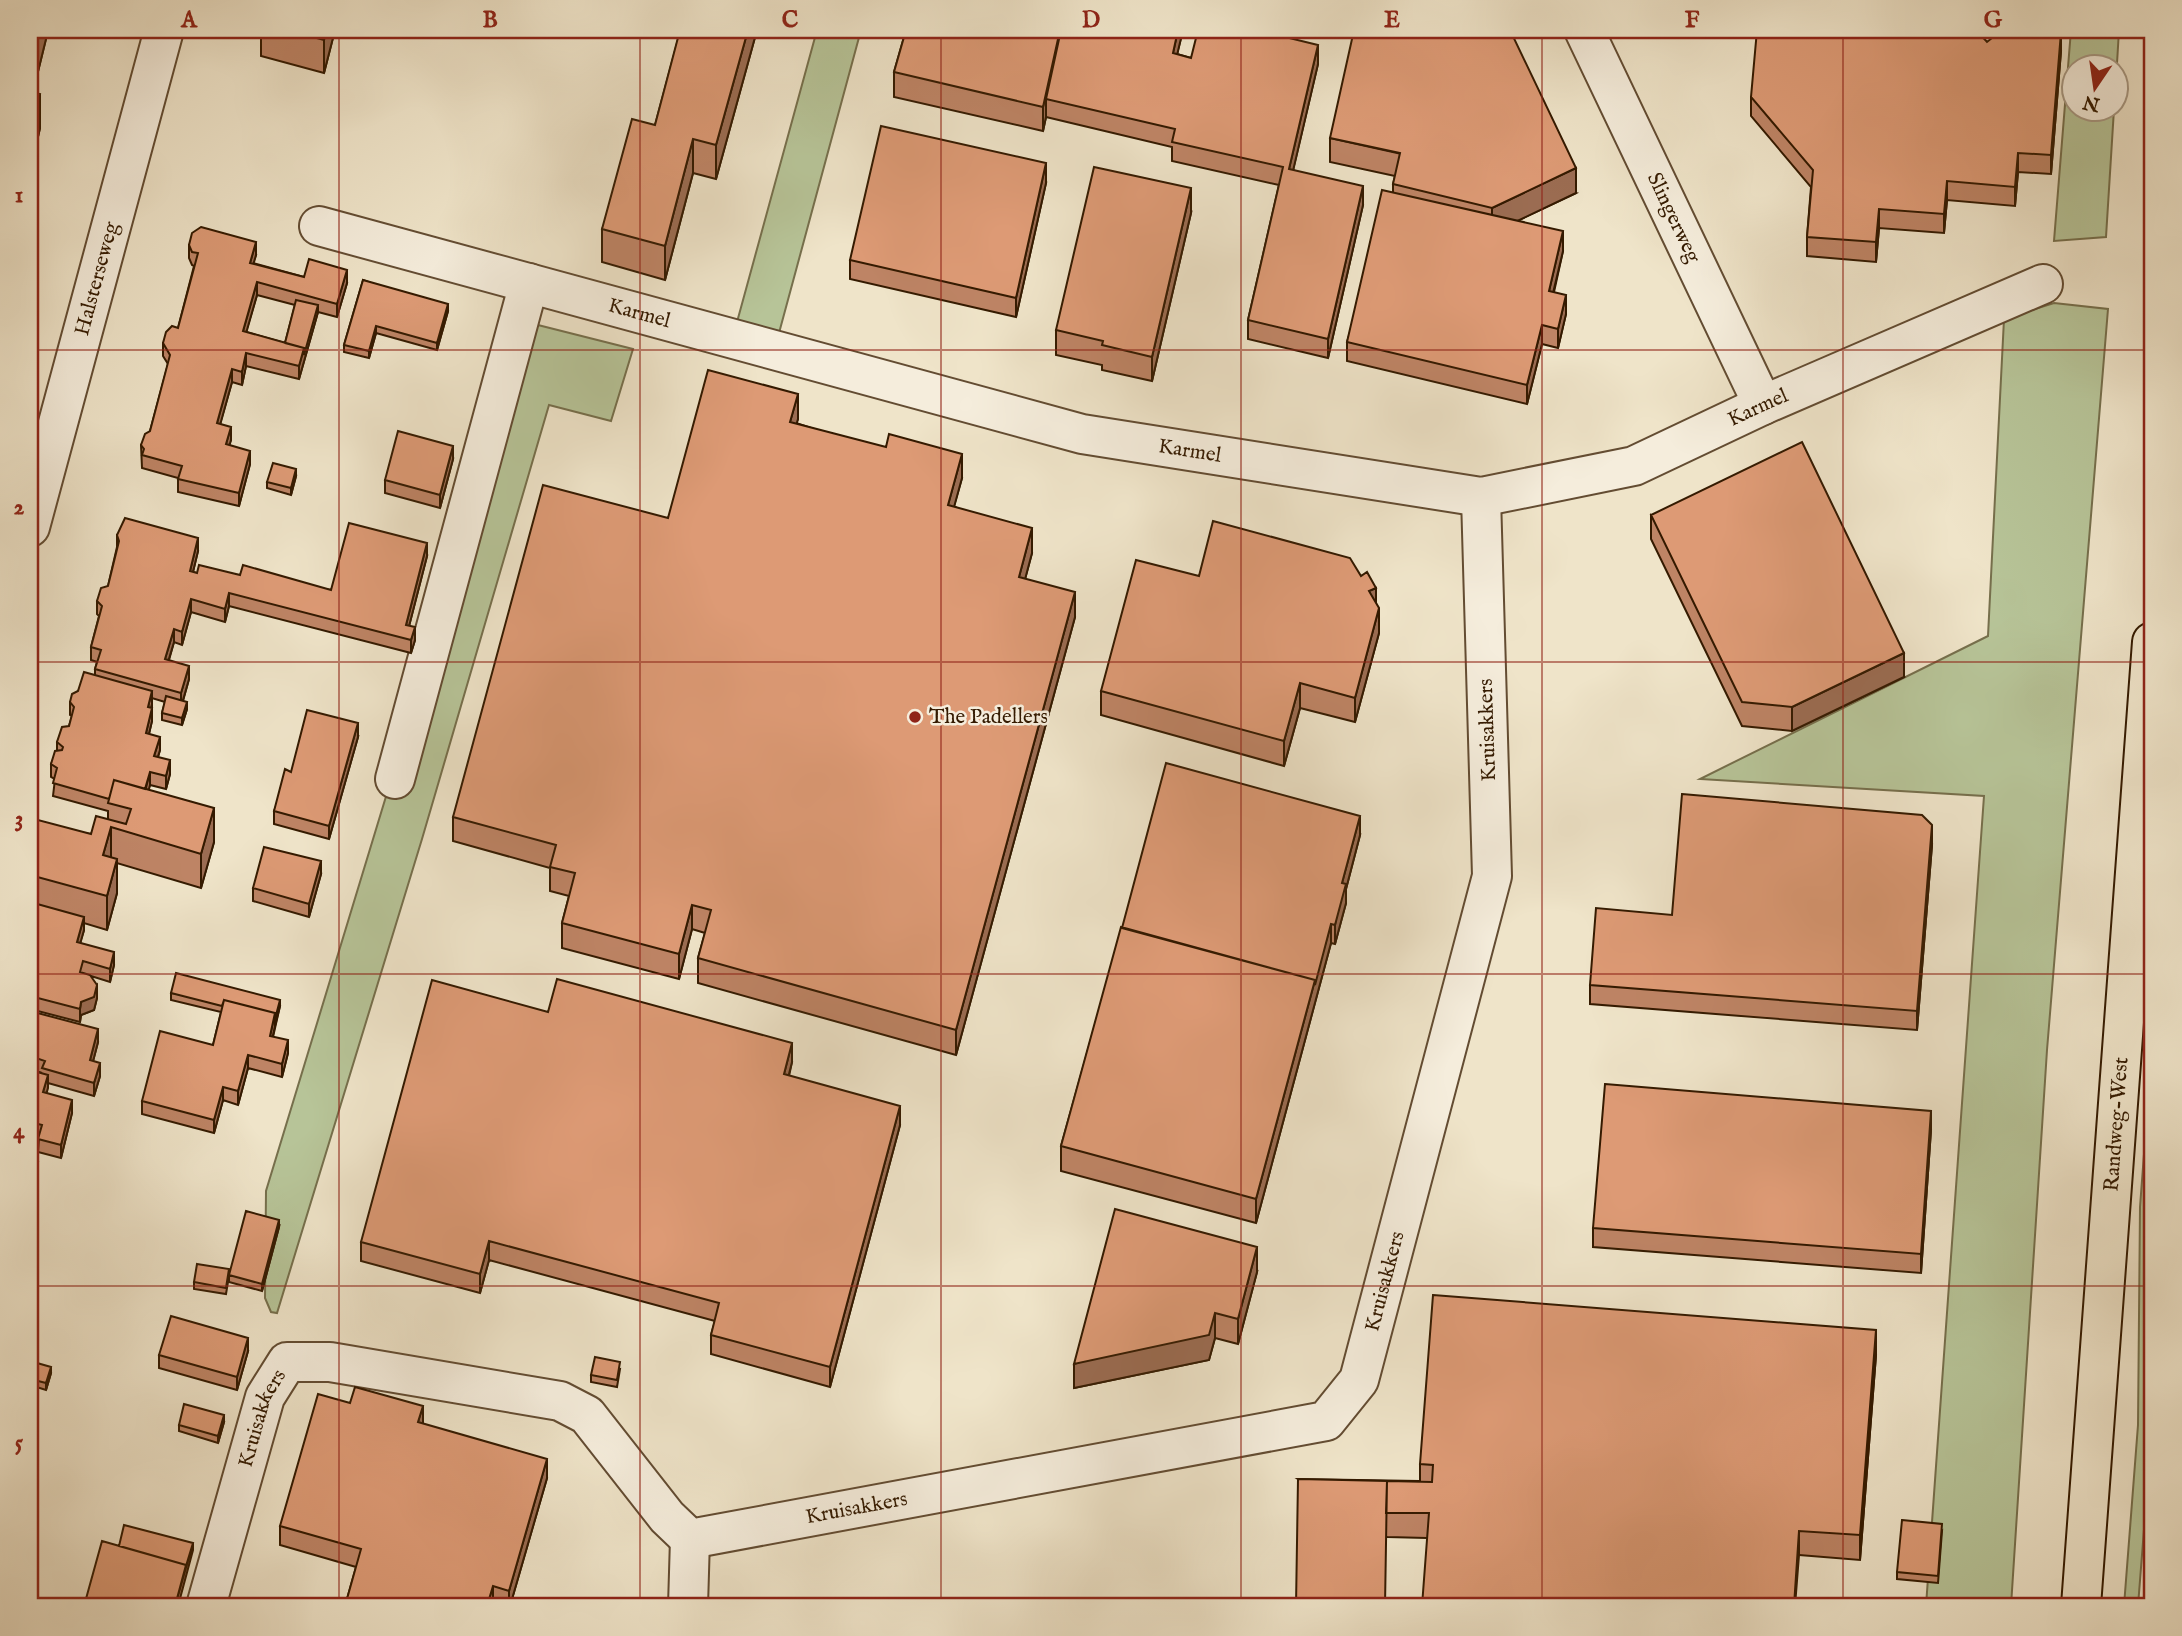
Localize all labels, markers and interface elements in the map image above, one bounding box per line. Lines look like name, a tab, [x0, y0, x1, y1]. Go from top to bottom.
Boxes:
text: A	[180, 6, 198, 35]
text: B	[482, 6, 498, 35]
text: C	[782, 6, 799, 35]
text: D	[1082, 6, 1100, 35]
text: E	[1384, 6, 1400, 35]
text: F	[1685, 6, 1700, 35]
text: G	[1984, 6, 2003, 35]
north arrow	[2060, 52, 2130, 122]
text: N	[2080, 89, 2103, 116]
street label: Slingerweg	[1641, 168, 1707, 268]
text: 1	[15, 181, 23, 210]
street label: Halsterseweg	[69, 218, 125, 339]
street label: Karmel	[605, 292, 674, 335]
street label: Karmel	[1723, 382, 1793, 433]
street label: Karmel	[1156, 433, 1224, 469]
text: 2	[14, 493, 25, 522]
street label: Kruisakkers	[1473, 678, 1503, 782]
place label: The Padellers	[929, 704, 1048, 731]
marker: The Padellers	[907, 709, 923, 725]
text: 3	[15, 805, 23, 834]
street label: Randweg-West	[2098, 1056, 2135, 1193]
text: 4	[13, 1117, 25, 1146]
street label: Kruisakkers	[1359, 1228, 1411, 1335]
street label: Kruisakkers	[232, 1364, 293, 1471]
text: 5	[15, 1429, 24, 1458]
street label: Kruisakkers	[803, 1485, 910, 1531]

